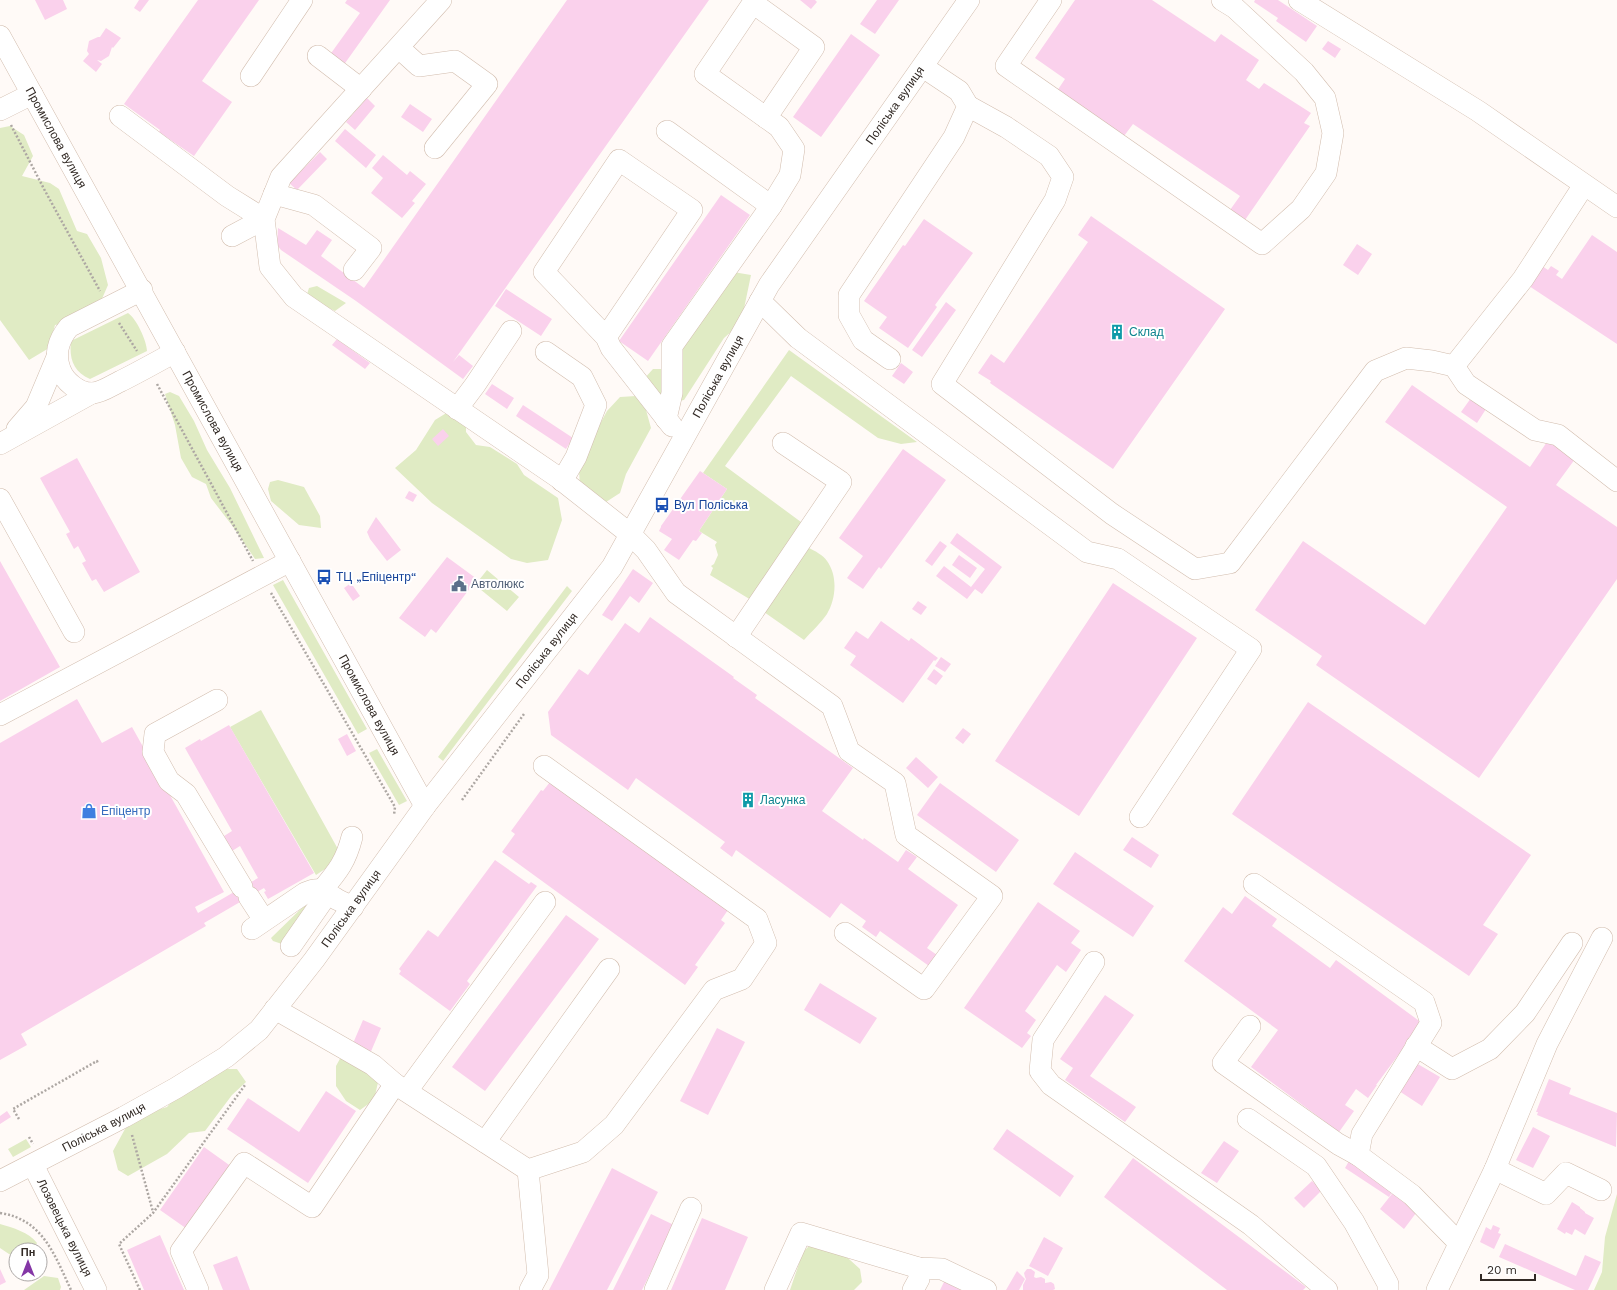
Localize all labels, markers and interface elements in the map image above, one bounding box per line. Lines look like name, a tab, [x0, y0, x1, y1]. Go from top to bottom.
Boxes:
street label: Поліська вулиця	[863, 64, 927, 147]
street label: Промислова вулиця	[23, 85, 89, 190]
building icon: Склад	[1108, 323, 1126, 341]
place label: Склад	[1129, 325, 1164, 339]
street label: Поліська вулиця	[690, 333, 747, 420]
street label: Промислова вулиця	[179, 368, 246, 474]
bus stop icon: Вул Поліська	[653, 496, 671, 514]
place label: Вул Поліська	[674, 498, 748, 512]
bus stop icon: ТЦ „Епіцентр“	[315, 568, 333, 586]
place label: ТЦ „Епіцентр“	[336, 570, 416, 584]
public building icon: Автолюкс	[450, 575, 468, 593]
place label: Автолюкс	[471, 577, 524, 591]
street label: Поліська вулиця	[513, 610, 581, 691]
street label: Промислова вулиця	[336, 652, 403, 758]
building icon: Ласунка	[739, 791, 757, 809]
place label: Ласунка	[760, 793, 806, 807]
shop icon: Епіцентр	[80, 802, 98, 820]
place label: Епіцентр	[101, 804, 151, 818]
street label: Поліська вулиця	[318, 867, 384, 950]
street label: Поліська вулиця	[60, 1099, 148, 1155]
street label: Лозовецька вулиця	[34, 1176, 95, 1279]
north arrow	[8, 1242, 48, 1282]
text: Пн	[21, 1246, 35, 1259]
scale bar	[1481, 1256, 1535, 1282]
text: 20 m	[1487, 1263, 1517, 1277]

